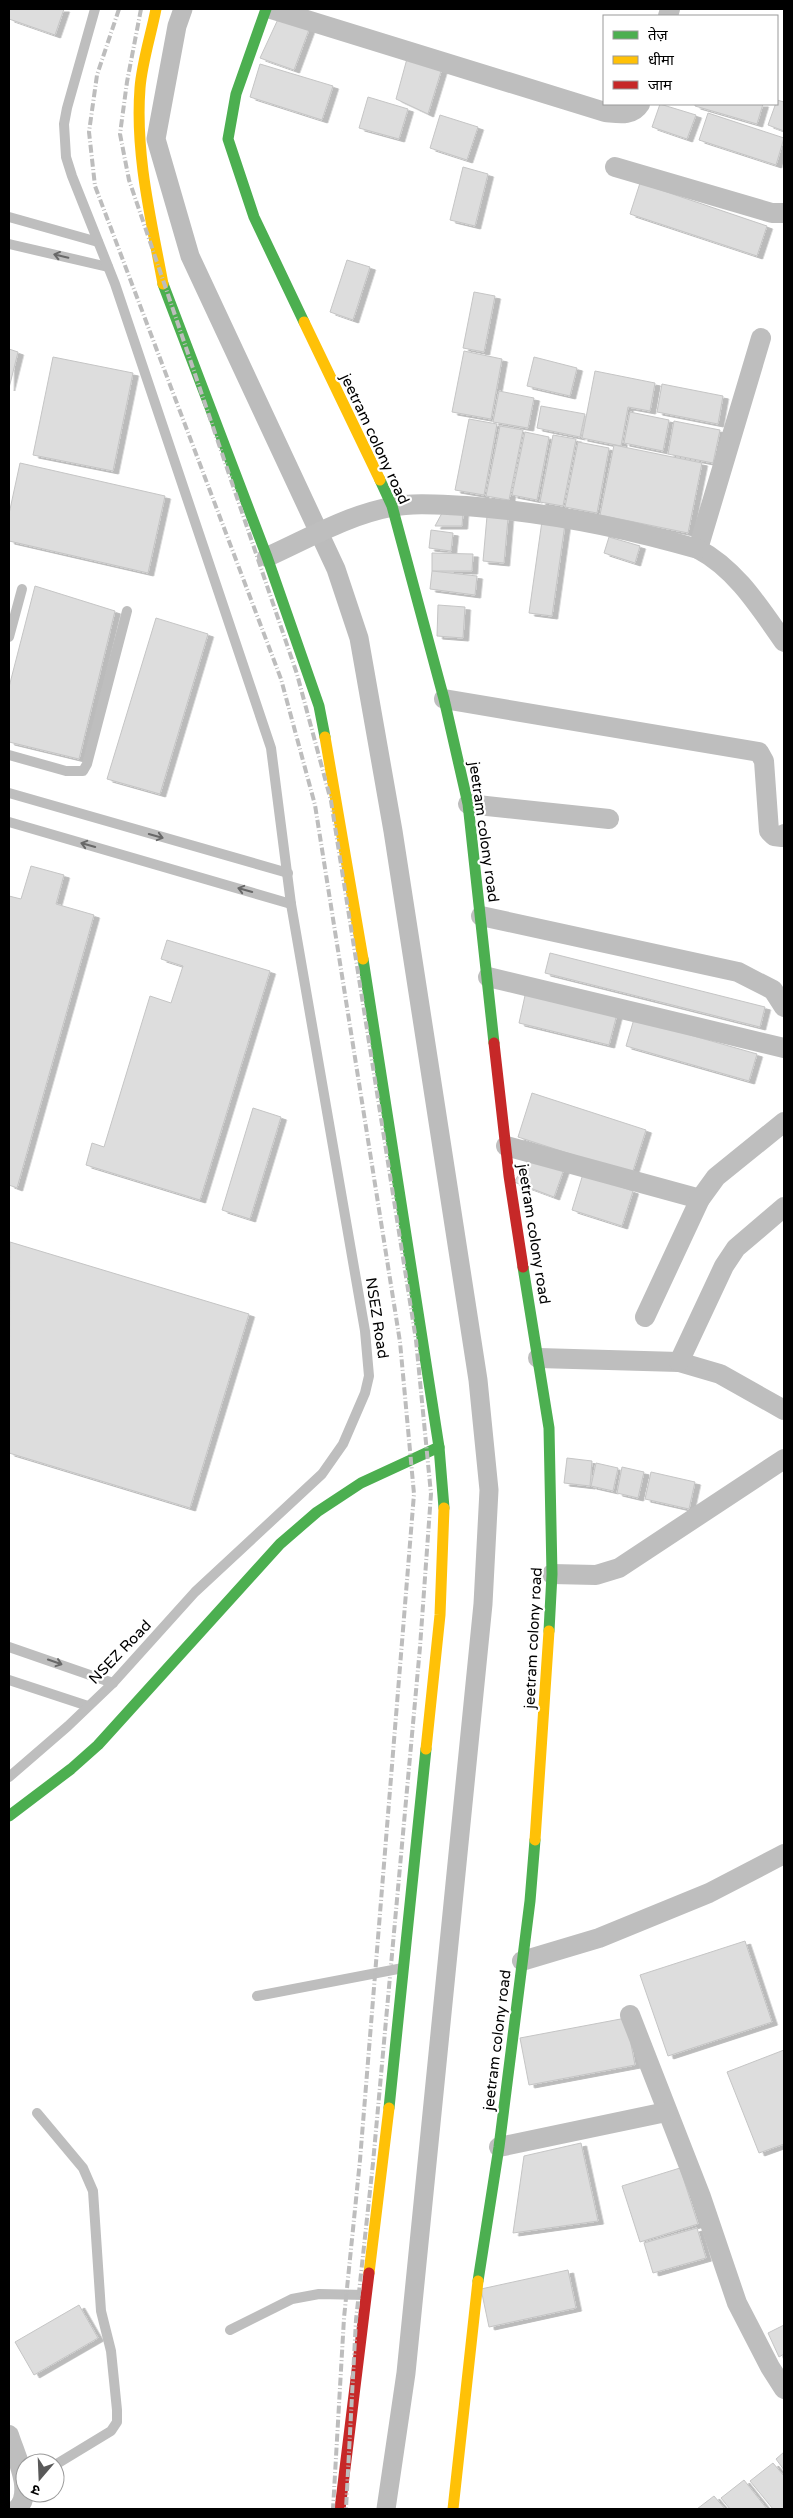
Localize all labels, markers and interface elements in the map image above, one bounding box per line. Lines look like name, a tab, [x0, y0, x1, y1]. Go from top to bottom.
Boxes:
legend	[603, 15, 778, 105]
text: तेज़	[648, 26, 669, 44]
text: धीमा	[648, 51, 675, 69]
text: जाम	[648, 76, 673, 94]
one-way arrow	[53, 251, 69, 260]
street label: jeetram colony road	[336, 370, 413, 507]
street label: jeetram colony road	[465, 760, 503, 903]
one-way arrow	[148, 831, 164, 841]
one-way arrow	[81, 840, 97, 850]
one-way arrow	[237, 885, 253, 895]
street label: jeetram colony road	[514, 1162, 554, 1305]
street label: NSEZ Road	[362, 1276, 392, 1360]
street label: jeetram colony road	[520, 1567, 546, 1710]
street label: NSEZ Road	[85, 1616, 155, 1688]
one-way arrow	[47, 1658, 62, 1667]
street label: jeetram colony road	[479, 1969, 515, 2112]
north arrow	[15, 2453, 65, 2503]
text: उ	[29, 2480, 43, 2499]

